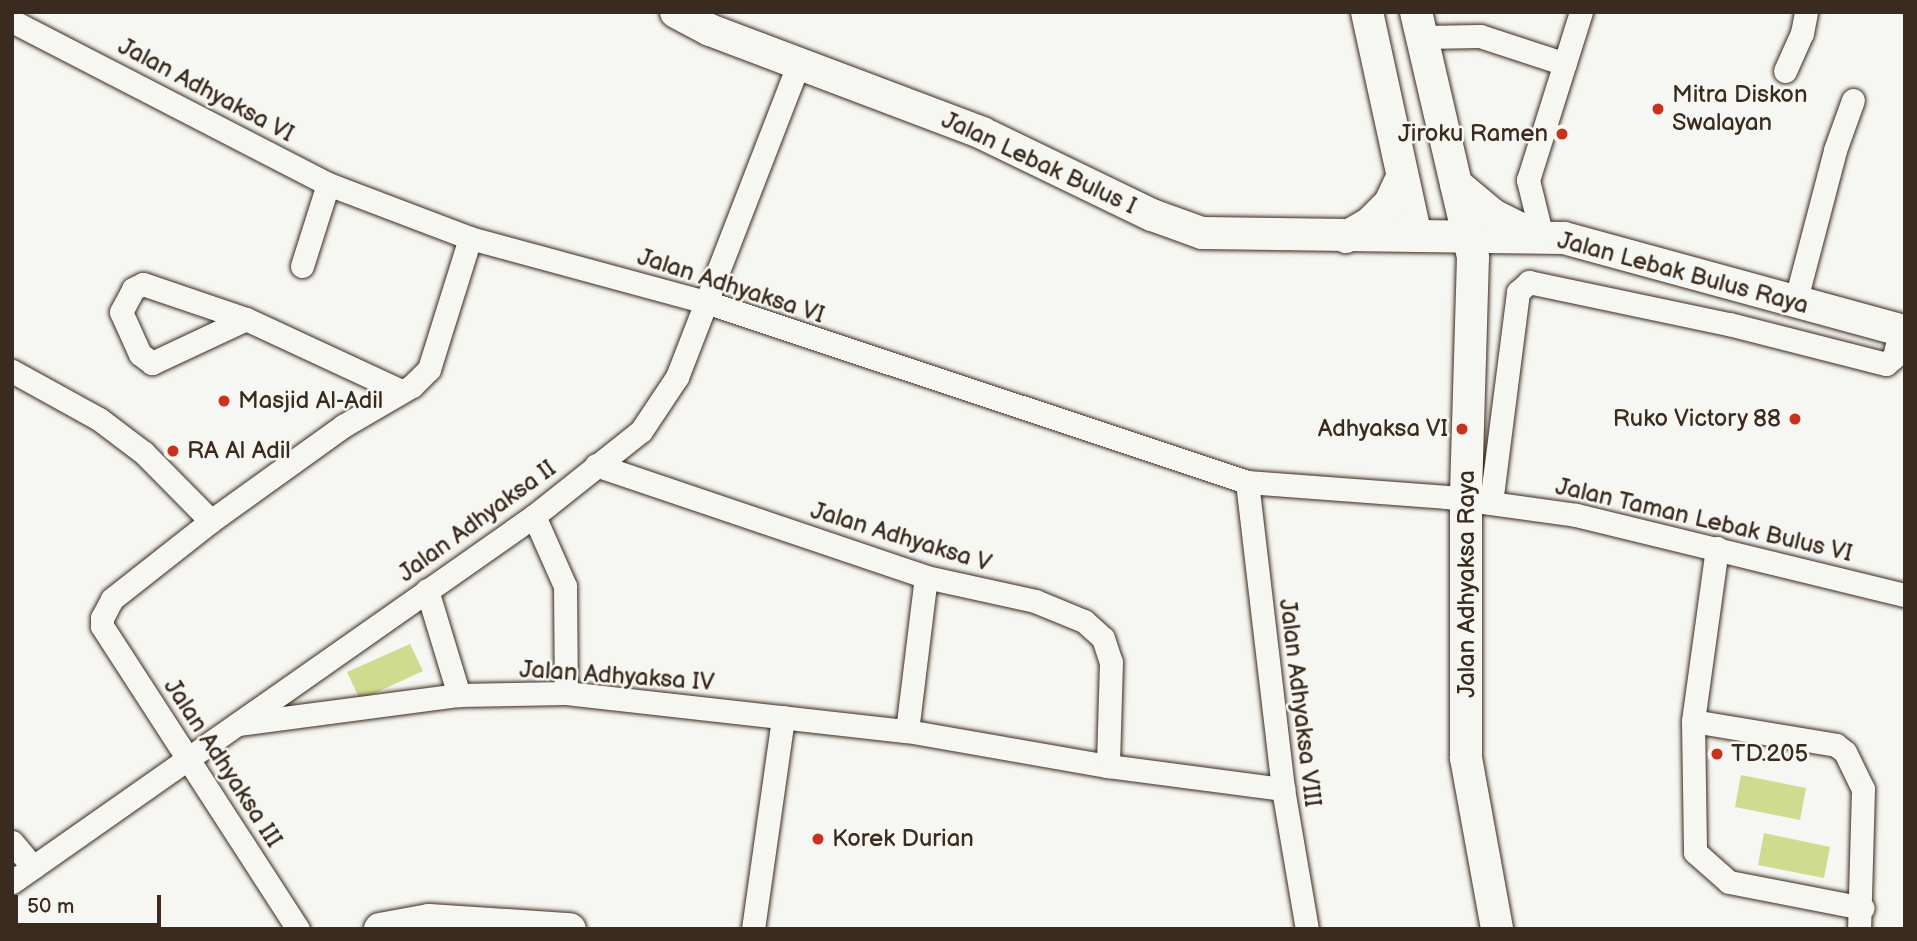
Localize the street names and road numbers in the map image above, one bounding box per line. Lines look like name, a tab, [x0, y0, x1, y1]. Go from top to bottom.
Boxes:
street label: Jalan Adhyaksa VI	[113, 31, 299, 149]
street label: Jalan Lebak Bulus I	[937, 105, 1141, 221]
street label: Jalan Lebak Bulus Raya	[1554, 226, 1812, 320]
street label: Jalan Adhyaksa VI	[634, 242, 828, 330]
street label: Jalan Adhyaksa II	[392, 454, 562, 588]
street label: Jalan Adhyaksa Raya	[1453, 470, 1481, 698]
street label: Jalan Taman Lebak Bulus VI	[1552, 472, 1856, 568]
street label: Jalan Adhyaksa V	[807, 496, 995, 578]
street label: Jalan Adhyaksa VIII	[1273, 597, 1327, 809]
street label: Jalan Adhyaksa IV	[519, 655, 715, 697]
street label: Jalan Adhyaksa III	[158, 673, 288, 853]

